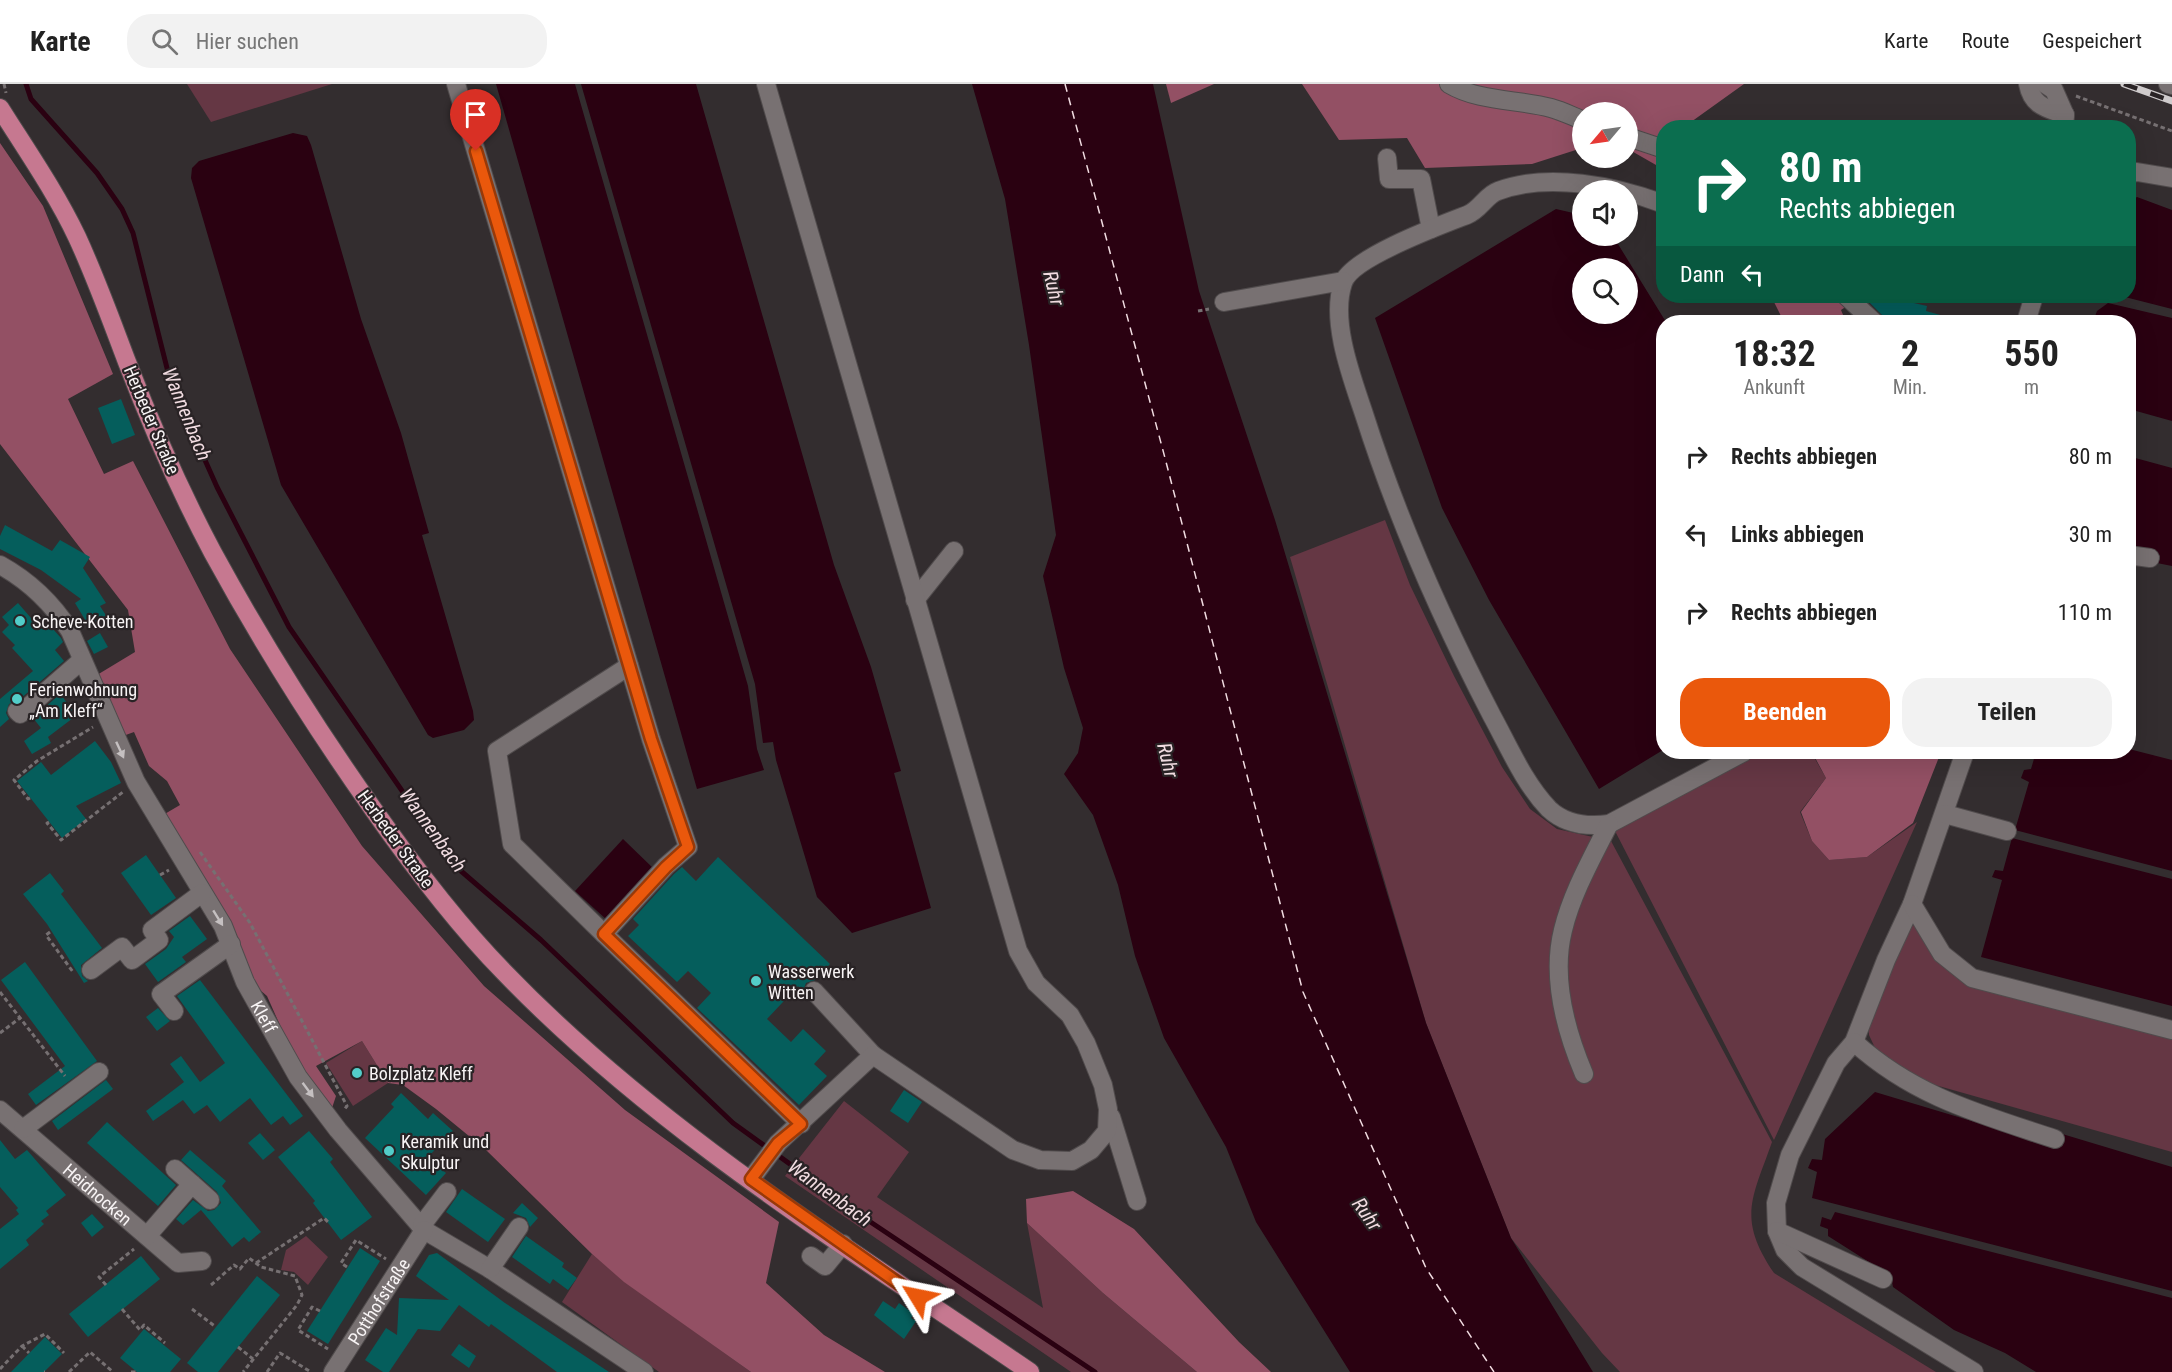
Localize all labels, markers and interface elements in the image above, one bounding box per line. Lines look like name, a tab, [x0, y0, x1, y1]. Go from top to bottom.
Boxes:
search box	[127, 14, 547, 68]
text: Karte	[30, 25, 91, 58]
icon: search	[148, 25, 181, 58]
text: Hier suchen	[196, 29, 299, 54]
text: Karte	[1884, 29, 1928, 53]
text: Route	[1961, 29, 2009, 53]
text: Gespeichert	[2042, 29, 2142, 53]
pin	[450, 89, 501, 151]
icon: arrive	[459, 98, 492, 131]
north arrow	[1572, 102, 1638, 168]
map controls	[1572, 102, 1638, 324]
text: 80 m	[1779, 143, 1862, 192]
icon: right	[1680, 144, 1758, 222]
button: sound	[1572, 180, 1638, 246]
text: Rechts abbiegen	[1779, 193, 1955, 225]
button: search	[1572, 258, 1638, 324]
icon: left	[1736, 258, 1769, 291]
text: Dann	[1680, 262, 1724, 287]
water label: Ruhr	[1038, 268, 1070, 309]
text: 18:32	[1733, 333, 1816, 375]
text: 2	[1901, 333, 1919, 375]
text: 550	[2004, 333, 2059, 375]
street label: Herbeder Straße	[120, 363, 184, 477]
water label: Wannenbach	[157, 364, 217, 464]
text: Ankunft	[1743, 375, 1805, 399]
text: Min.	[1893, 375, 1927, 399]
text: m	[2024, 375, 2039, 399]
icon: right	[1680, 440, 1713, 473]
text: Rechts abbiegen	[1731, 444, 1877, 469]
text: 80 m	[2069, 444, 2112, 469]
icon: left	[1680, 518, 1713, 551]
text: Links abbiegen	[1731, 522, 1864, 547]
text: 30 m	[2069, 522, 2112, 547]
icon: right	[1680, 596, 1713, 629]
text: Rechts abbiegen	[1731, 600, 1877, 625]
text: 110 m	[2058, 600, 2112, 625]
place label: Scheve-Kotten	[32, 611, 134, 632]
marker: Scheve-Kotten	[13, 614, 27, 628]
button: Beenden	[1680, 678, 1890, 747]
button: Teilen	[1902, 678, 2112, 747]
place label: Ferienwohnung „Am Kleff“	[29, 679, 137, 721]
marker: Ferienwohnung „Am Kleff“	[10, 692, 24, 706]
water label: Ruhr	[1152, 740, 1184, 781]
one-way arrow	[116, 741, 125, 758]
water label: Wannenbach	[394, 783, 472, 877]
street label: Herbeder Straße	[354, 786, 438, 892]
one-way arrow	[212, 910, 223, 926]
place label: Wasserwerk Witten	[768, 961, 854, 1003]
marker: Wasserwerk Witten	[749, 974, 763, 988]
street label: Kleff	[247, 997, 282, 1037]
place label: Bolzplatz Kleff	[369, 1063, 473, 1084]
marker: Bolzplatz Kleff	[350, 1066, 364, 1080]
one-way arrow	[302, 1082, 314, 1098]
place label: Keramik und Skulptur	[401, 1131, 489, 1173]
marker: Keramik und Skulptur	[382, 1144, 396, 1158]
water label: Wannenbach	[783, 1154, 877, 1232]
street label: Heidnocken	[59, 1159, 136, 1229]
water label: Ruhr	[1347, 1193, 1387, 1236]
street label: Potthofstraße	[343, 1254, 414, 1348]
position arrow	[886, 1265, 950, 1329]

